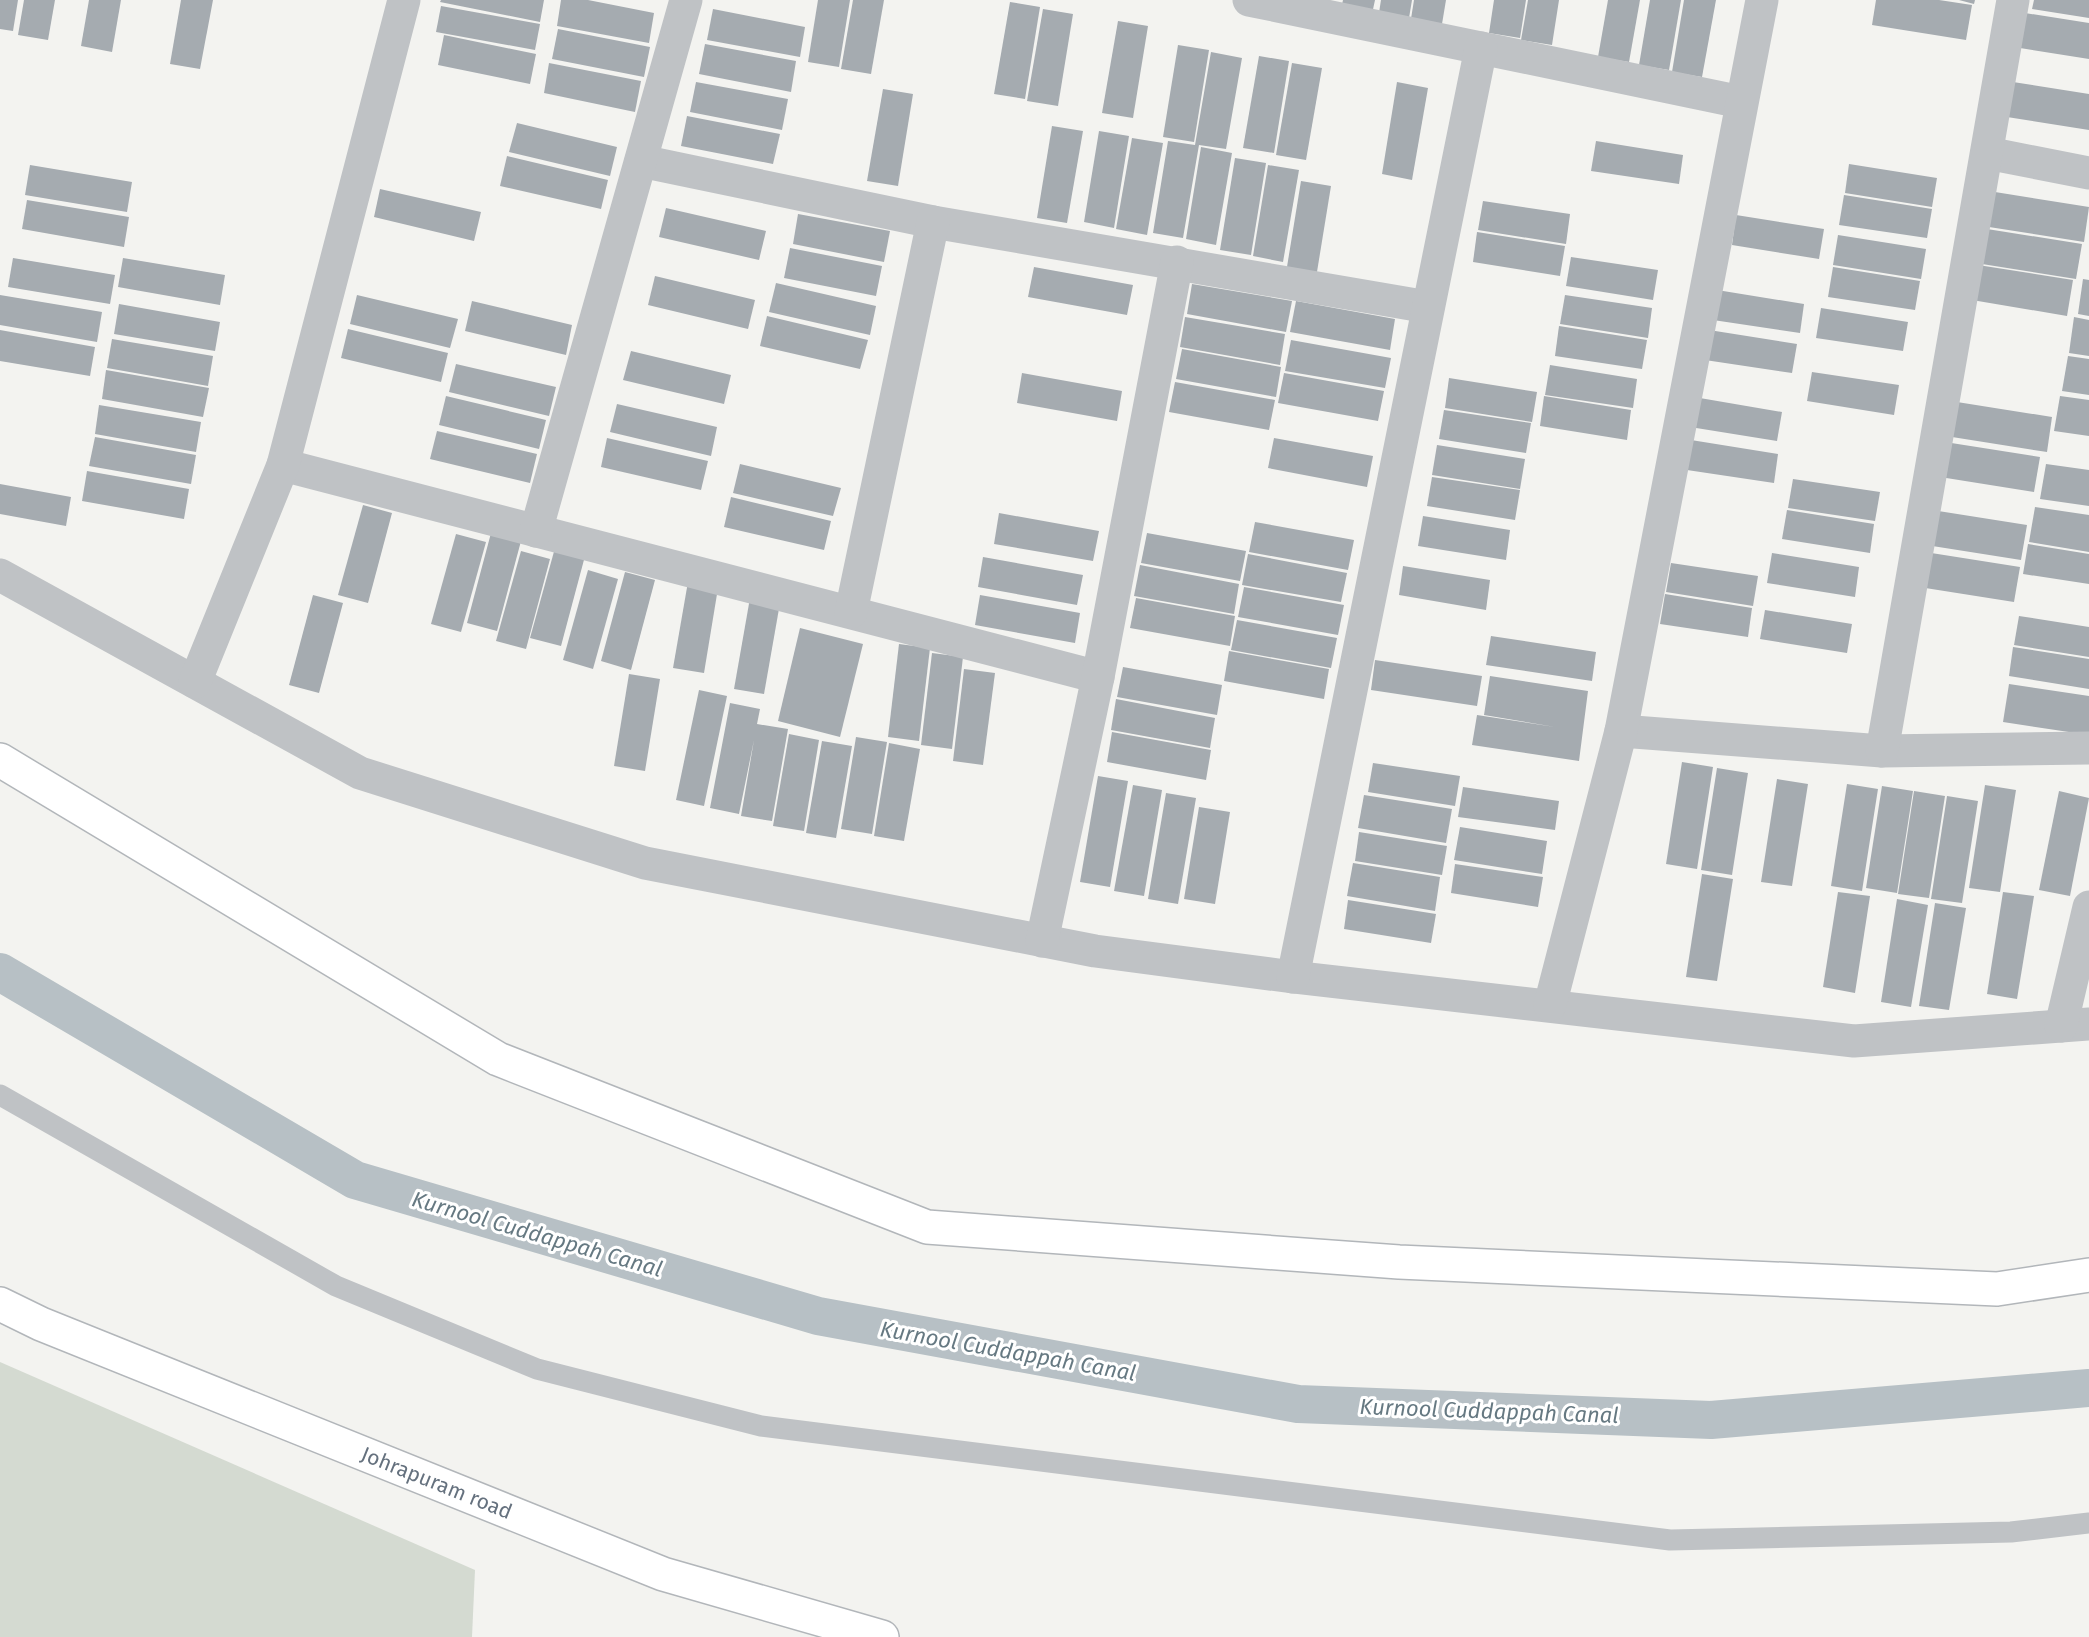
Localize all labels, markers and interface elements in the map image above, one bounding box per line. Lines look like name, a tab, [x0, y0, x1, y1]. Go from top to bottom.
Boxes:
water label: Kurnool Cuddappah Canal	[409, 1185, 665, 1283]
water label: Kurnool Cuddappah Canal	[878, 1315, 1138, 1387]
water label: Kurnool Cuddappah Canal	[1359, 1393, 1619, 1429]
street label: Johrapuram road	[357, 1441, 516, 1525]

